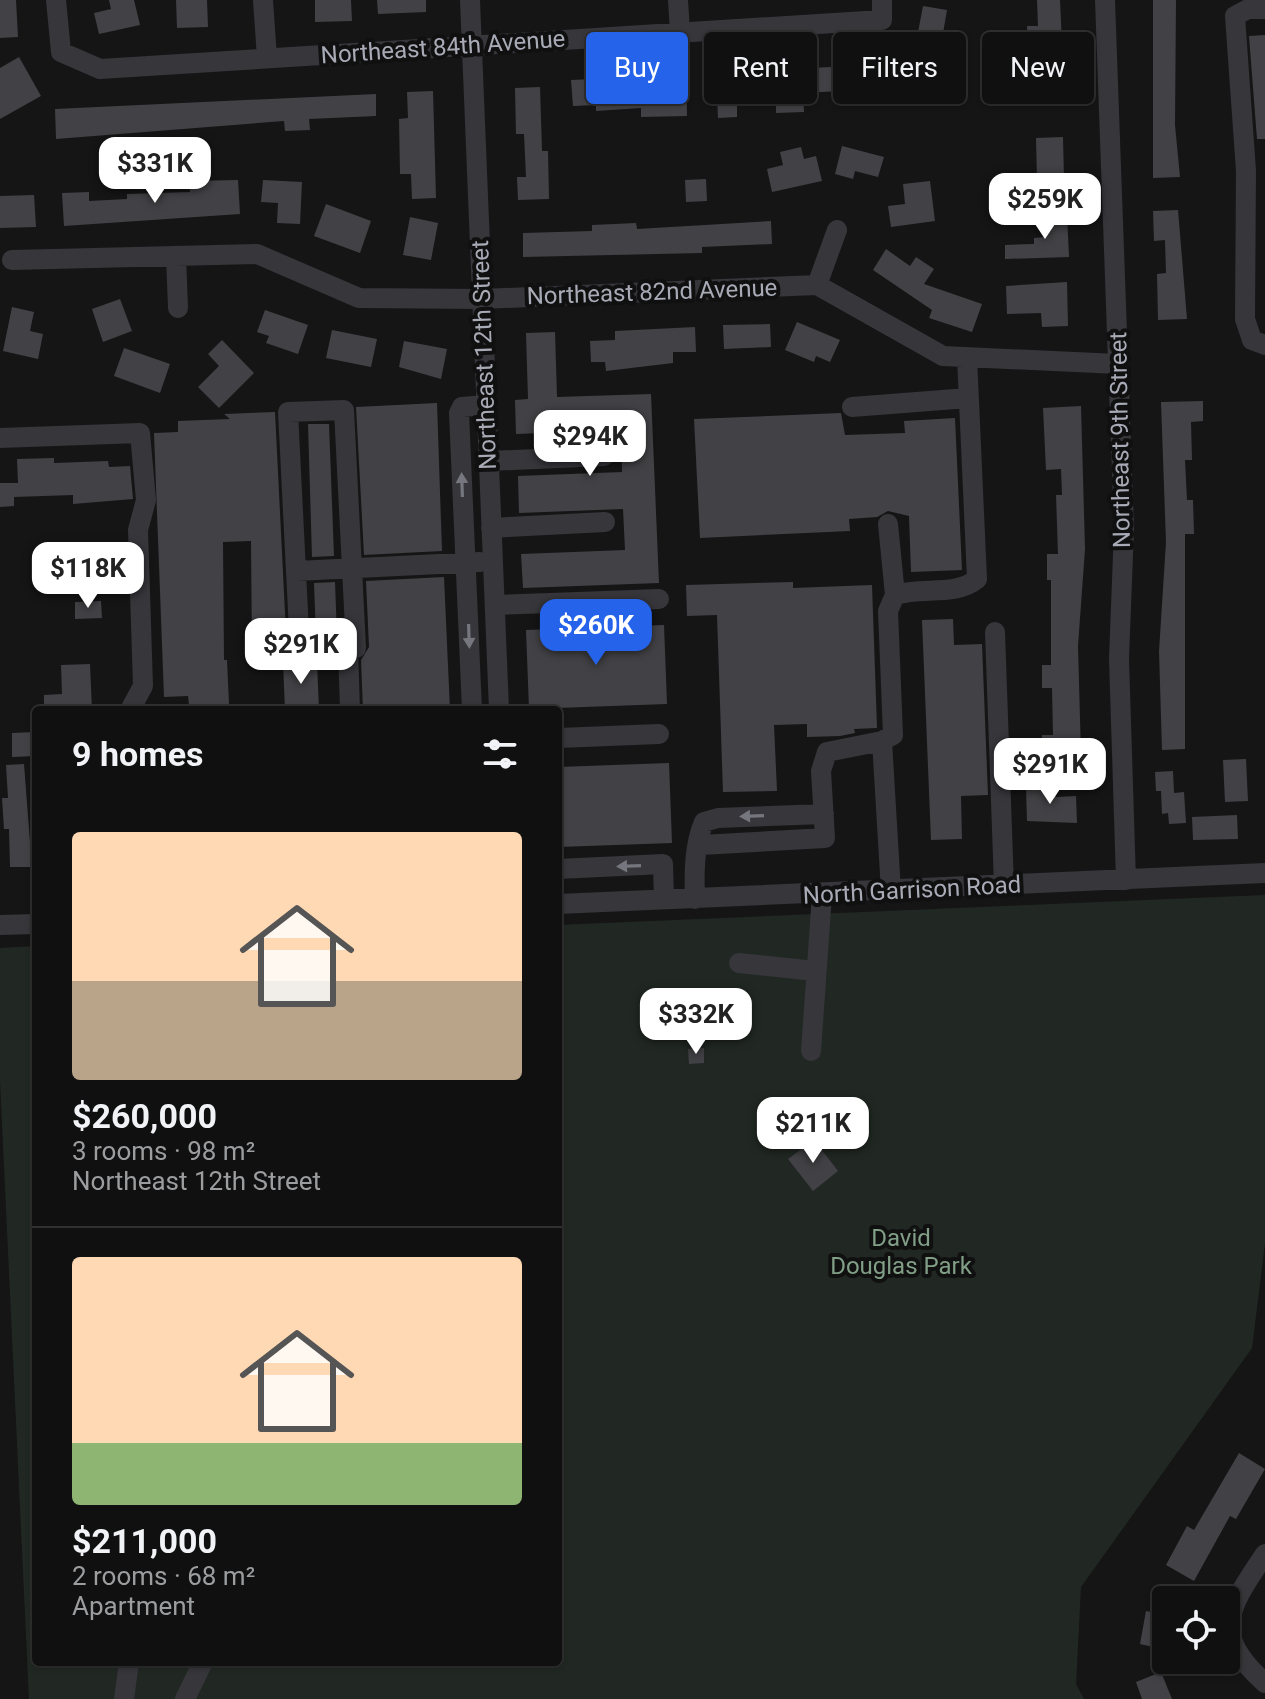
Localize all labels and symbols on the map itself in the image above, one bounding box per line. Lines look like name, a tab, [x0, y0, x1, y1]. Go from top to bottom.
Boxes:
street label: Northeast 84th Avenue	[320, 24, 566, 70]
pin: $331K	[99, 137, 211, 205]
pin: $259K	[989, 173, 1101, 241]
street label: Northeast 12th Street	[466, 239, 502, 470]
street label: Northeast 82nd Avenue	[526, 274, 778, 310]
street label: Northeast 9th Street	[1104, 331, 1136, 548]
pin: $294K	[534, 410, 646, 478]
one-way arrow	[456, 472, 469, 497]
pin: $118K	[32, 542, 144, 610]
pin: $260K	[540, 599, 652, 667]
pin: $291K	[245, 618, 357, 686]
one-way arrow	[462, 624, 475, 649]
pin: $291K	[994, 738, 1106, 806]
one-way arrow	[739, 810, 764, 823]
one-way arrow	[616, 859, 641, 872]
street label: North Garrison Road	[802, 870, 1022, 910]
pin: $332K	[640, 988, 752, 1056]
pin: $211K	[757, 1097, 869, 1165]
park label: David Douglas Park	[830, 1224, 973, 1280]

